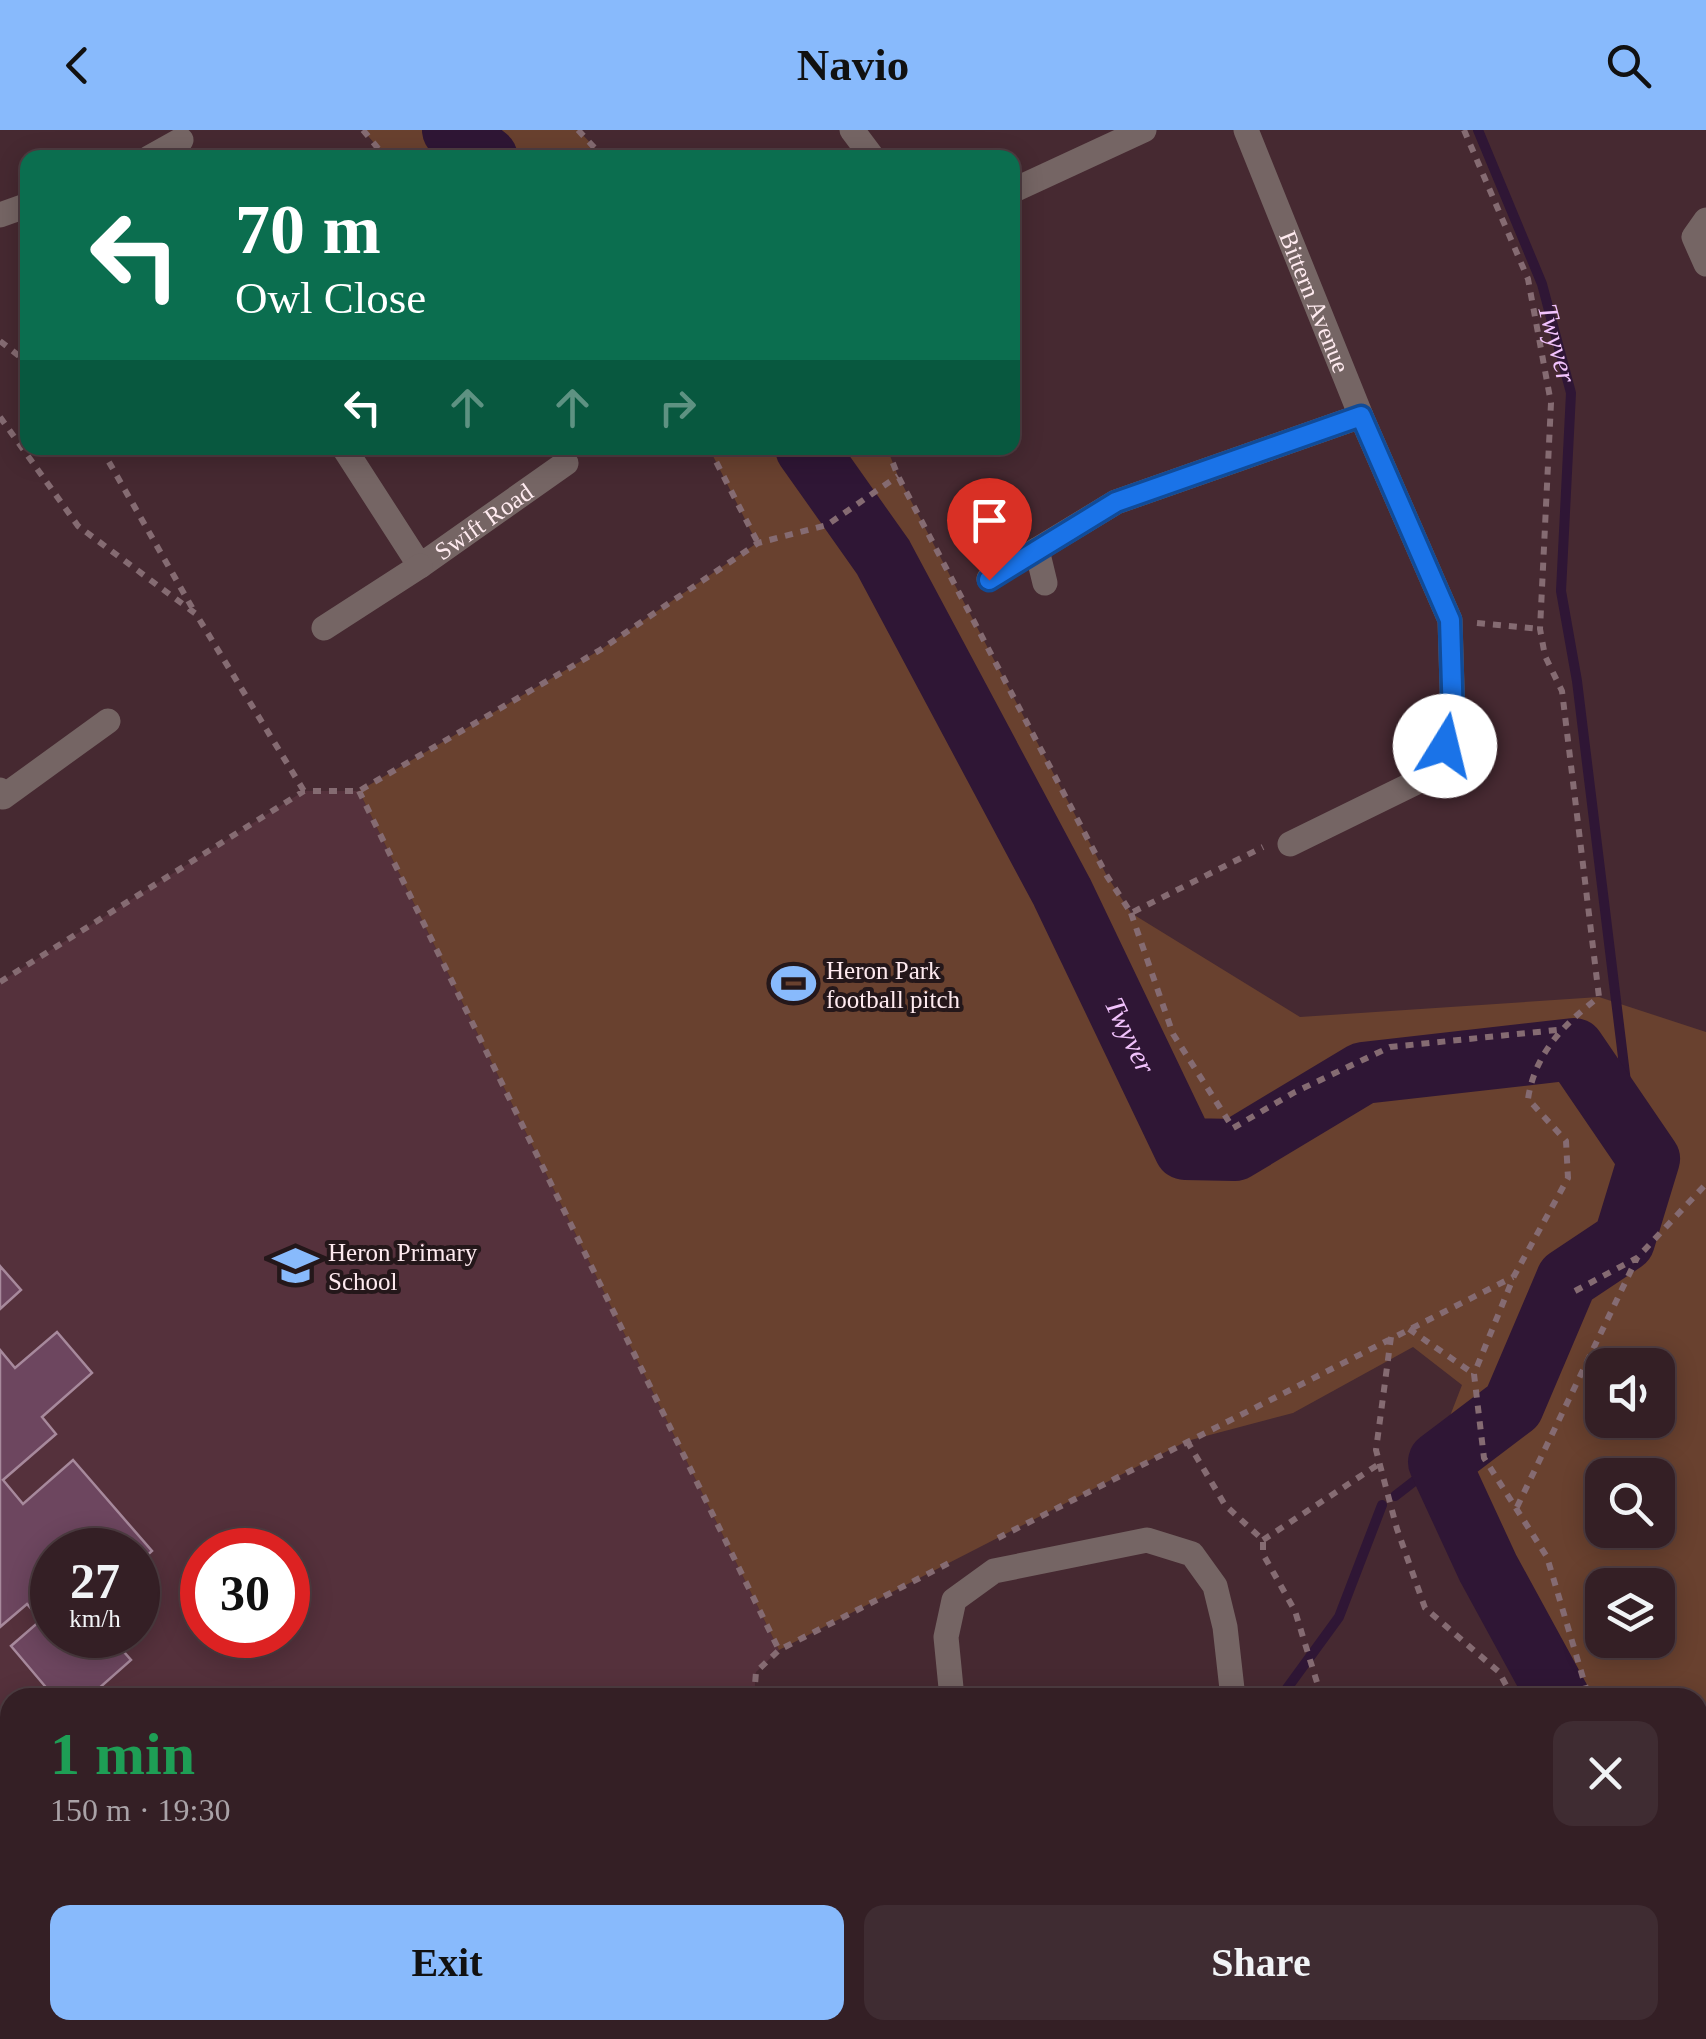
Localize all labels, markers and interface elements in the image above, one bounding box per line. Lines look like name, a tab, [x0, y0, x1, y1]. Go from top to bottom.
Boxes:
icon: back	[50, 38, 105, 93]
icon: search	[1601, 38, 1656, 93]
text: Navio	[797, 40, 909, 90]
icon: left	[70, 190, 200, 320]
text: 70 m	[235, 191, 381, 268]
street label: Bittern Avenue	[1274, 227, 1356, 376]
text: Owl Close	[235, 273, 426, 323]
water label: Twyver	[1532, 300, 1583, 386]
icon: left	[335, 380, 390, 435]
icon: ahead	[440, 380, 495, 435]
icon: ahead	[545, 380, 600, 435]
icon: right	[650, 380, 705, 435]
street label: Swift Road	[429, 477, 538, 565]
pin	[947, 478, 1032, 581]
icon: arrive	[962, 493, 1017, 548]
position arrow	[1393, 694, 1497, 798]
place label: Heron Park football pitch	[826, 957, 960, 1013]
sports icon: Heron Park football pitch	[769, 960, 817, 1008]
water label: Twyver	[1099, 992, 1162, 1078]
place label: Heron Primary School	[328, 1239, 478, 1295]
school or university icon: Heron Primary School	[271, 1242, 319, 1290]
map controls	[1585, 1348, 1675, 1658]
button: sound	[1585, 1348, 1675, 1438]
button: search	[1585, 1458, 1675, 1548]
speed limit sign: 30	[180, 1528, 310, 1658]
text: 27	[70, 1553, 120, 1609]
button: layers	[1585, 1568, 1675, 1658]
text: km/h	[69, 1605, 121, 1632]
text: 1 min	[50, 1721, 195, 1787]
button: close	[1553, 1721, 1658, 1826]
text: 150 m · 19:30	[50, 1792, 230, 1828]
button: Exit	[50, 1905, 844, 2020]
button: Share	[864, 1905, 1658, 2020]

